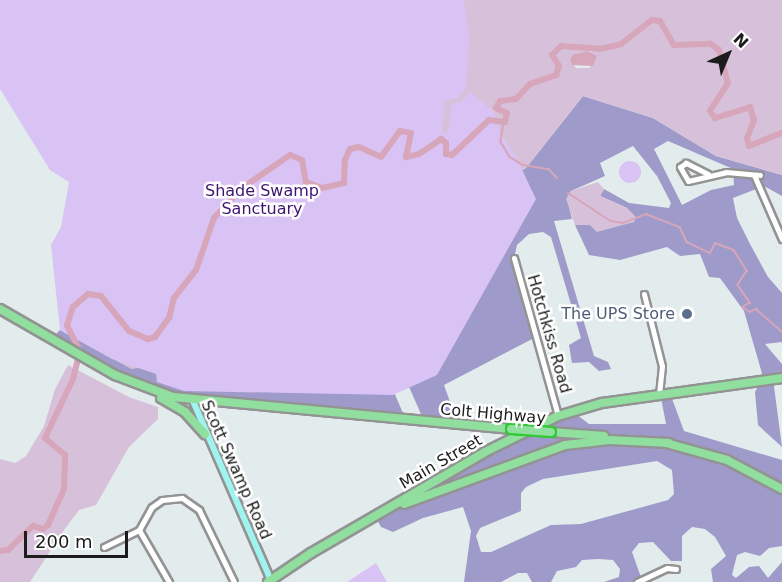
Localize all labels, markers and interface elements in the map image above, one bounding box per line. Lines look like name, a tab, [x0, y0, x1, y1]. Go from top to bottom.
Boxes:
north arrow	[698, 24, 758, 84]
text: N	[729, 29, 752, 52]
park label: Shade Swamp Sanctuary	[205, 181, 319, 219]
street label: Hotchkiss Road	[523, 272, 575, 396]
place label: The UPS Store	[561, 304, 675, 324]
marker: The UPS Store	[680, 307, 694, 321]
street label: Scott Swamp Road	[197, 397, 275, 543]
street label: Colt Highway	[439, 400, 547, 428]
street label: Main Street	[396, 431, 486, 493]
scale bar	[27, 519, 130, 557]
text: 200 m	[35, 531, 93, 552]

